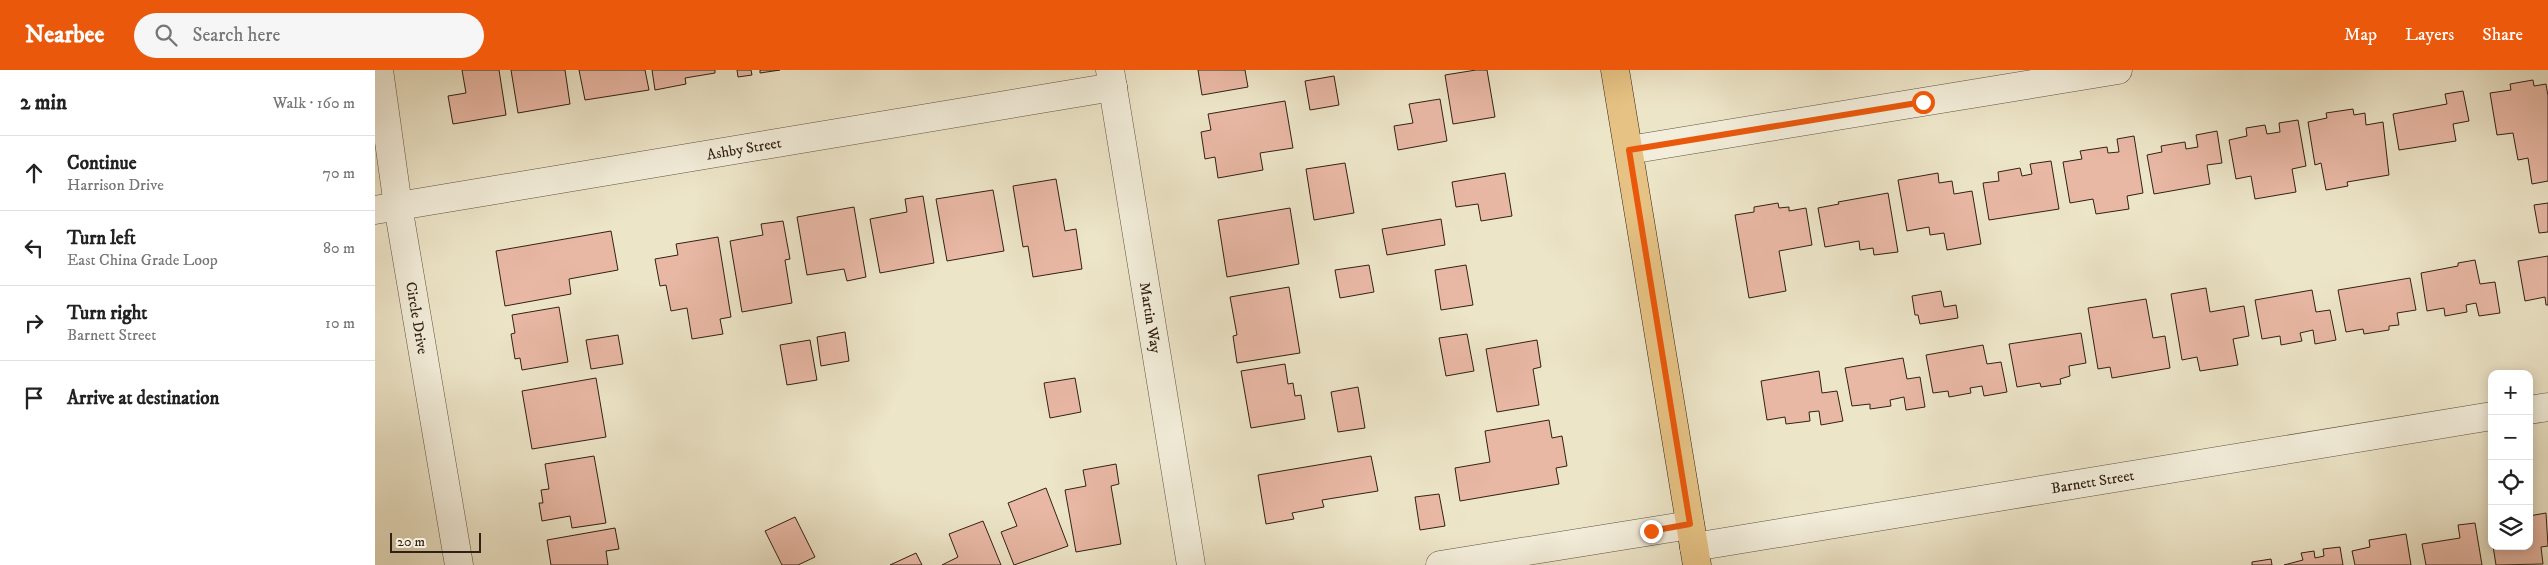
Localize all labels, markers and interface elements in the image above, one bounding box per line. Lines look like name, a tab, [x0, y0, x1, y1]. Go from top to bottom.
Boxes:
search box	[134, 13, 484, 58]
text: Nearbee	[25, 20, 104, 50]
icon: search	[152, 21, 180, 49]
text: Search here	[192, 24, 280, 47]
text: Map	[2344, 24, 2377, 46]
text: Layers	[2405, 24, 2454, 46]
text: Share	[2482, 24, 2523, 46]
text: 2 min	[20, 90, 67, 116]
route start	[1912, 91, 1935, 114]
text: Walk · 160 m	[273, 93, 355, 113]
street label: Ashby Street	[705, 133, 783, 164]
text: Continue	[67, 152, 137, 175]
icon: ahead	[20, 159, 48, 187]
text: 70 m	[323, 163, 355, 183]
text: Harrison Drive	[67, 175, 164, 195]
text: Turn left	[67, 227, 136, 250]
icon: left	[20, 234, 48, 262]
text: 80 m	[323, 238, 355, 258]
text: East China Grade Loop	[67, 250, 218, 270]
street label: Circle Drive	[402, 280, 433, 356]
street label: Martin Way	[1135, 281, 1166, 355]
text: Turn right	[67, 302, 147, 325]
icon: right	[20, 309, 48, 337]
text: 10 m	[325, 313, 355, 333]
text: Barnett Street	[67, 325, 156, 345]
map controls	[2488, 370, 2533, 550]
button: +	[2488, 370, 2533, 415]
icon: arrive	[20, 384, 48, 412]
text: Arrive at destination	[67, 387, 219, 410]
button: −	[2488, 415, 2533, 460]
button: locate	[2488, 460, 2533, 505]
street label: Barnett Street	[2050, 465, 2136, 498]
button: layers	[2488, 505, 2533, 550]
route end	[1640, 520, 1663, 543]
scale bar	[390, 530, 481, 553]
text: 20 m	[397, 533, 425, 551]

